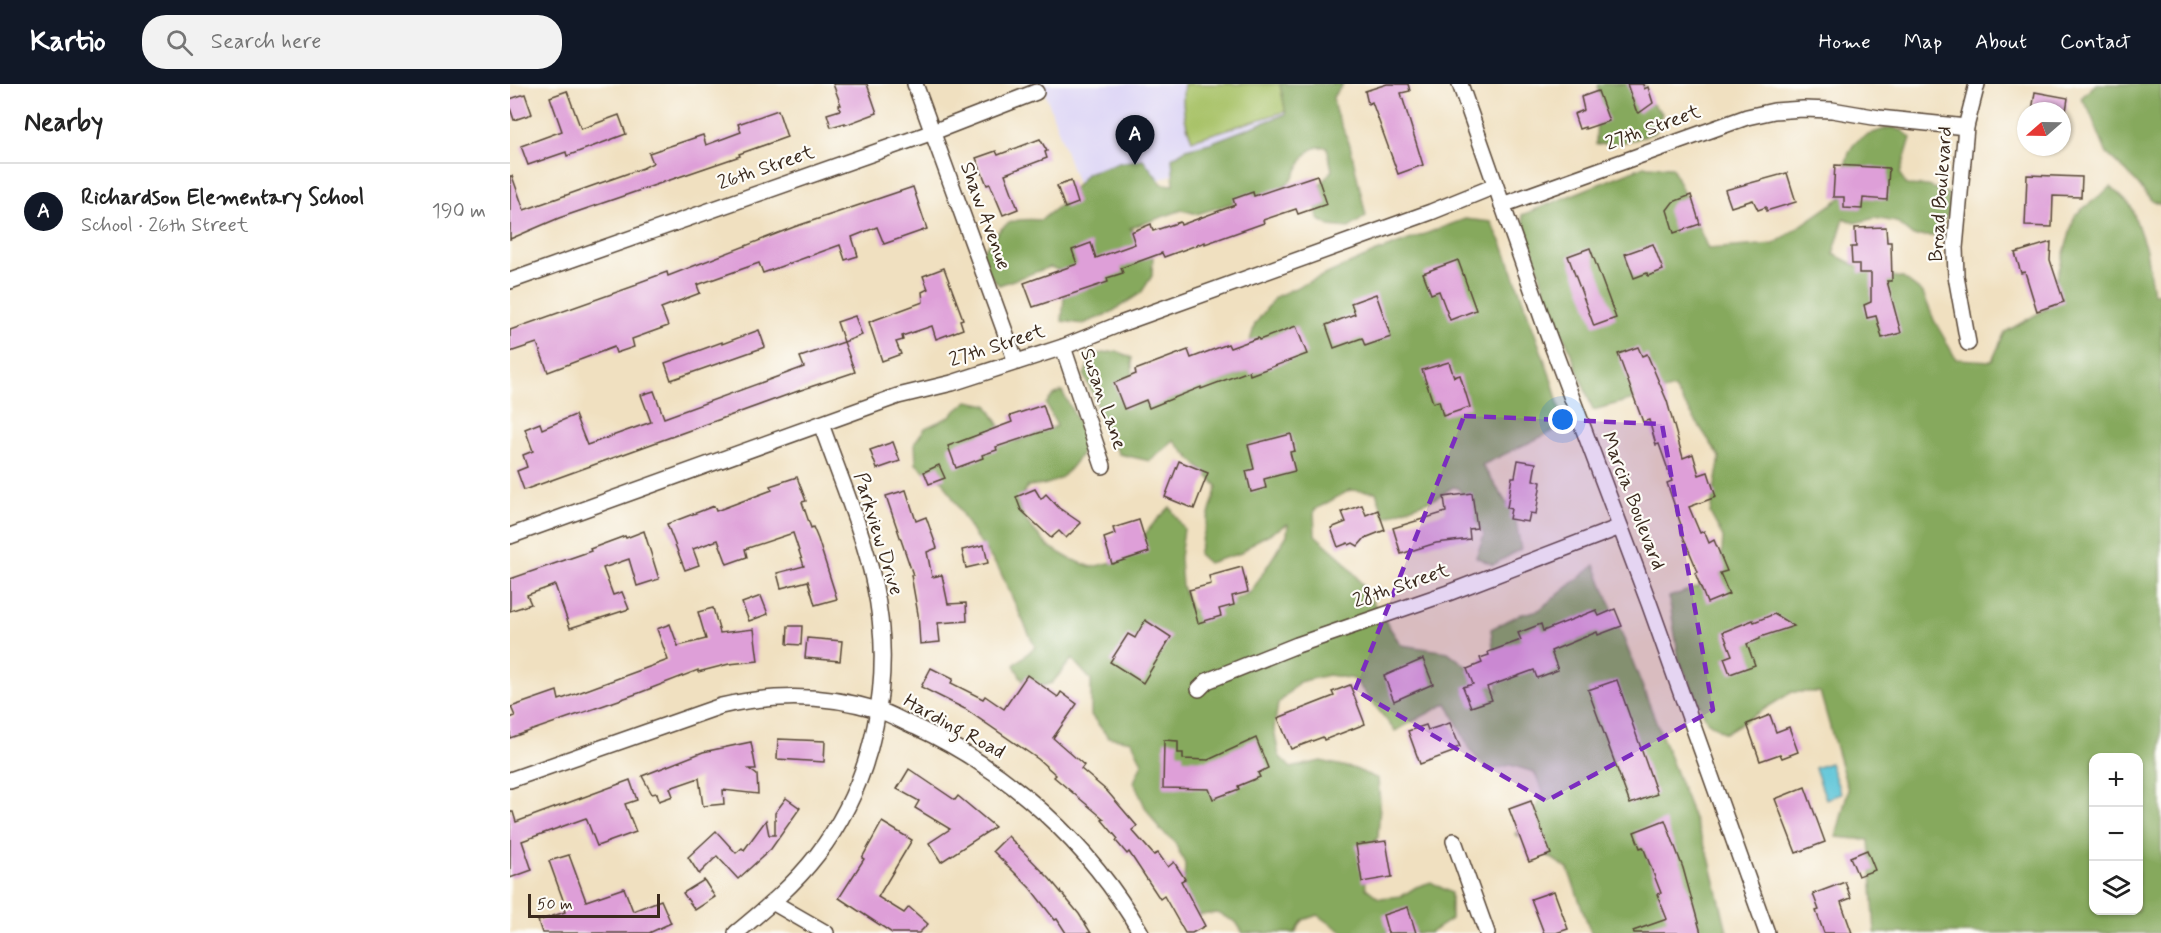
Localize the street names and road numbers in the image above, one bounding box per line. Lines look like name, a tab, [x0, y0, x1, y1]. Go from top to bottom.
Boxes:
street label: 27th Street	[1602, 98, 1705, 158]
street label: Broad Boulevard	[1923, 125, 1959, 263]
street label: 26th Street	[714, 139, 818, 197]
street label: Shaw Avenue	[953, 158, 1017, 274]
street label: 27th Street	[946, 318, 1049, 374]
street label: Susan Lane	[1073, 345, 1133, 453]
street label: Marcia Boulevard	[1594, 428, 1672, 574]
street label: Parkview Drive	[846, 469, 910, 599]
street label: 28th Street	[1349, 557, 1453, 615]
street label: Harding Road	[897, 688, 1010, 768]

